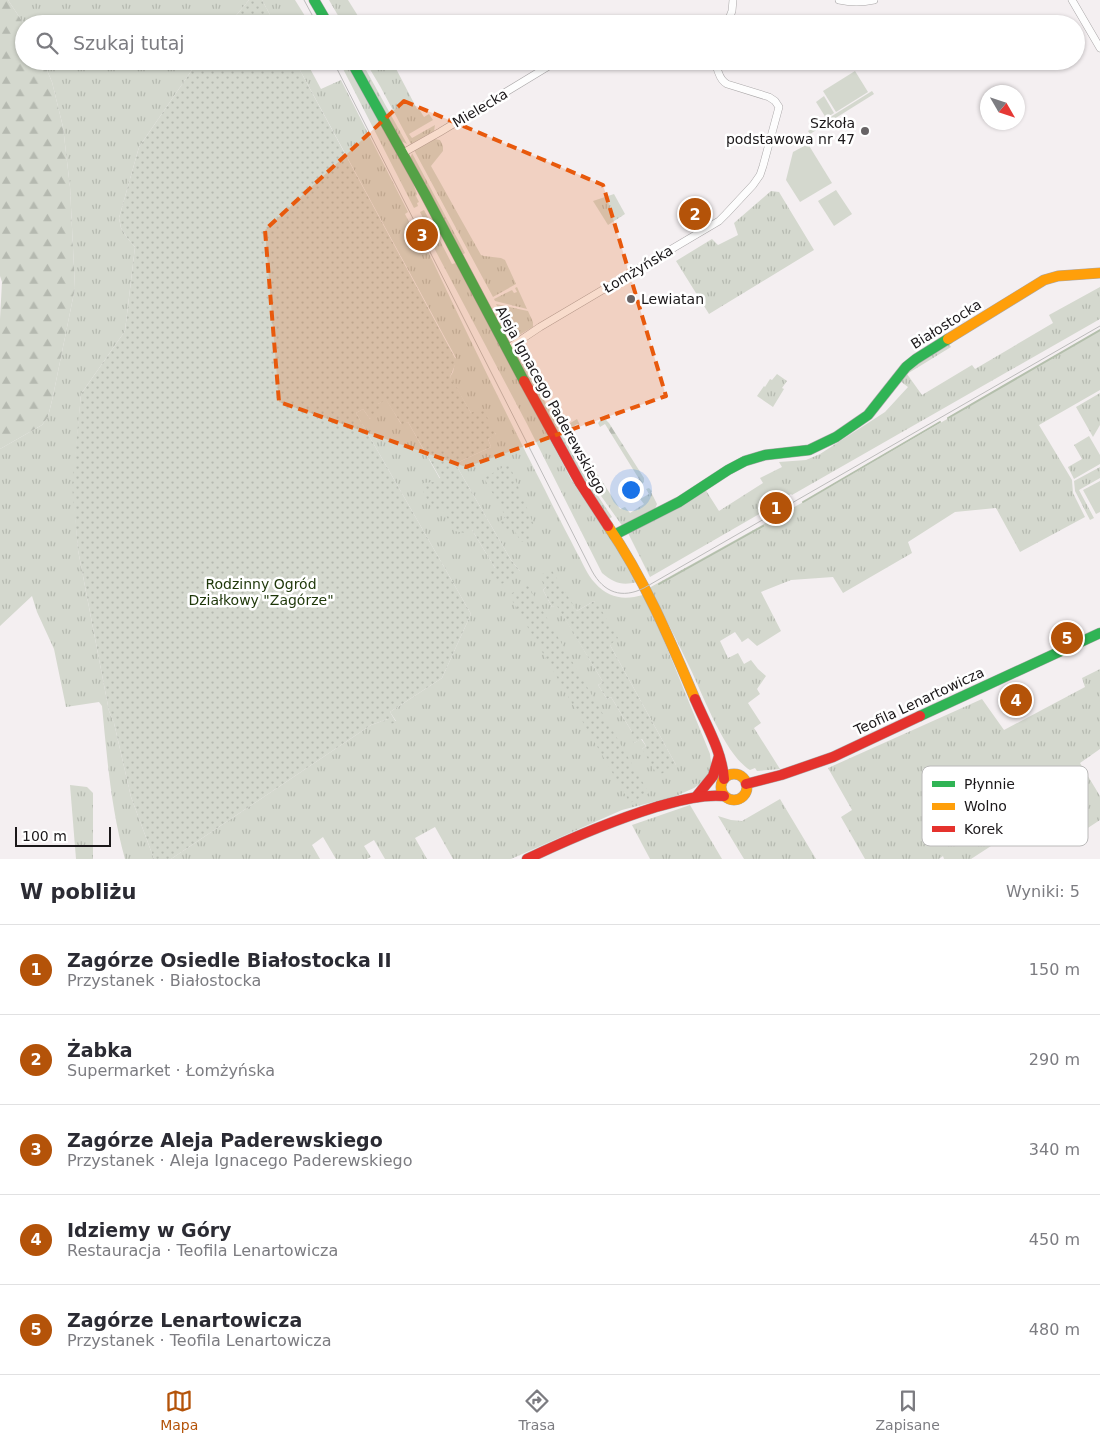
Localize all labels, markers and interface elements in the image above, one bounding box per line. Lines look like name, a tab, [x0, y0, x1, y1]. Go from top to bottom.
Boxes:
search box	[15, 15, 1085, 70]
icon: search	[33, 29, 61, 57]
text: Szukaj tutaj	[73, 32, 185, 54]
street label: Mielecka	[450, 85, 510, 131]
north arrow	[980, 85, 1025, 130]
place label: Szkoła podstawowa nr 47	[726, 115, 855, 147]
marker: Szkoła podstawowa nr 47	[859, 125, 871, 137]
pin: 2	[679, 195, 711, 233]
pin: 3	[406, 216, 438, 254]
street label: Łomżyńska	[599, 242, 676, 297]
place label: Lewiatan	[641, 291, 704, 307]
marker: Lewiatan	[625, 293, 637, 305]
street label: Białostocka	[908, 296, 984, 352]
street label: Aleja Ignacego Paderewskiego	[493, 303, 609, 497]
your location	[618, 477, 644, 503]
pin: 1	[760, 489, 792, 527]
park label: Rodzinny Ogród Działkowy "Zagórze"	[188, 576, 334, 608]
pin: 5	[1051, 619, 1083, 657]
street label: Teofila Lenartowicza	[851, 664, 986, 739]
pin: 4	[1000, 681, 1032, 719]
legend	[922, 766, 1088, 846]
text: Płynnie	[964, 776, 1015, 792]
text: Wolno	[964, 798, 1007, 814]
text: Korek	[964, 821, 1004, 837]
scale bar	[15, 824, 111, 847]
text: 100 m	[22, 828, 67, 844]
text: W pobliżu	[20, 880, 137, 904]
text: Wyniki: 5	[1006, 882, 1080, 901]
text: Zagórze Osiedle Białostocka II	[67, 949, 392, 971]
text: 1	[30, 960, 42, 979]
text: 150 m	[1029, 960, 1080, 979]
text: Przystanek · Białostocka	[67, 971, 261, 990]
text: Żabka	[67, 1039, 133, 1061]
text: 2	[30, 1050, 42, 1069]
text: 290 m	[1029, 1050, 1080, 1069]
text: Supermarket · Łomżyńska	[67, 1061, 275, 1080]
text: Zagórze Aleja Paderewskiego	[67, 1129, 383, 1151]
text: 3	[30, 1140, 42, 1159]
text: 340 m	[1029, 1140, 1080, 1159]
text: Przystanek · Aleja Ignacego Paderewskiego	[67, 1151, 413, 1170]
text: Idziemy w Góry	[67, 1219, 232, 1241]
text: 4	[30, 1230, 42, 1249]
text: 450 m	[1029, 1230, 1080, 1249]
text: Restauracja · Teofila Lenartowicza	[67, 1241, 338, 1260]
text: Zagórze Lenartowicza	[67, 1309, 302, 1331]
text: 5	[30, 1320, 42, 1339]
text: 480 m	[1029, 1320, 1080, 1339]
text: Przystanek · Teofila Lenartowicza	[67, 1331, 331, 1350]
tab: Mapa	[160, 1387, 198, 1433]
tab: Trasa	[519, 1387, 555, 1433]
tab: Zapisane	[876, 1387, 940, 1433]

